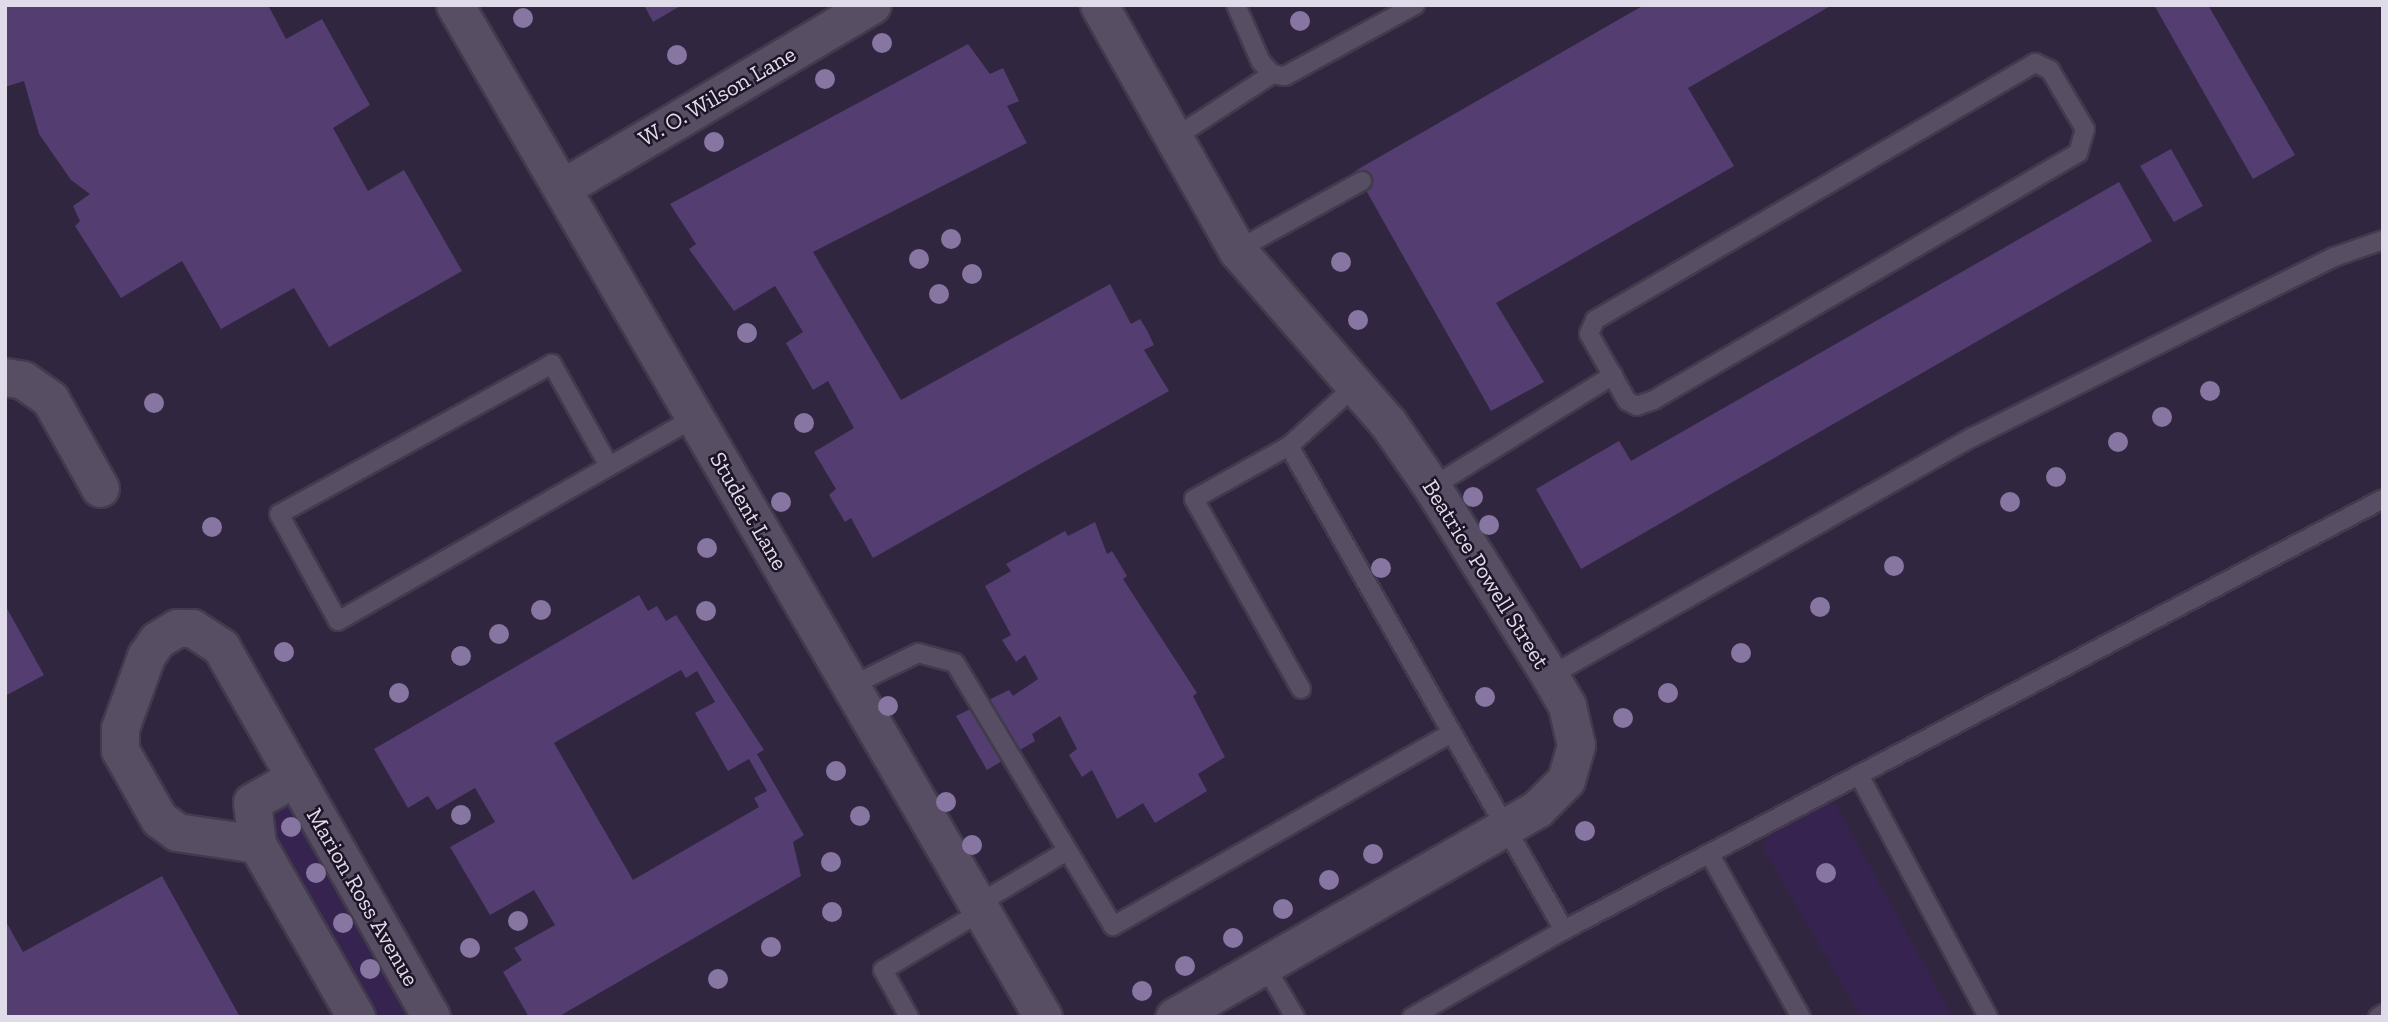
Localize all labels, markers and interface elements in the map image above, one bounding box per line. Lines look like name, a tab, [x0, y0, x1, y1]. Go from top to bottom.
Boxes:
street label: W. O. Wilson Lane	[633, 40, 801, 152]
street label: Student Lane	[704, 447, 794, 575]
street label: Beatrice Powell Street	[1417, 474, 1555, 674]
street label: Marion Ross Avenue	[301, 803, 425, 991]

